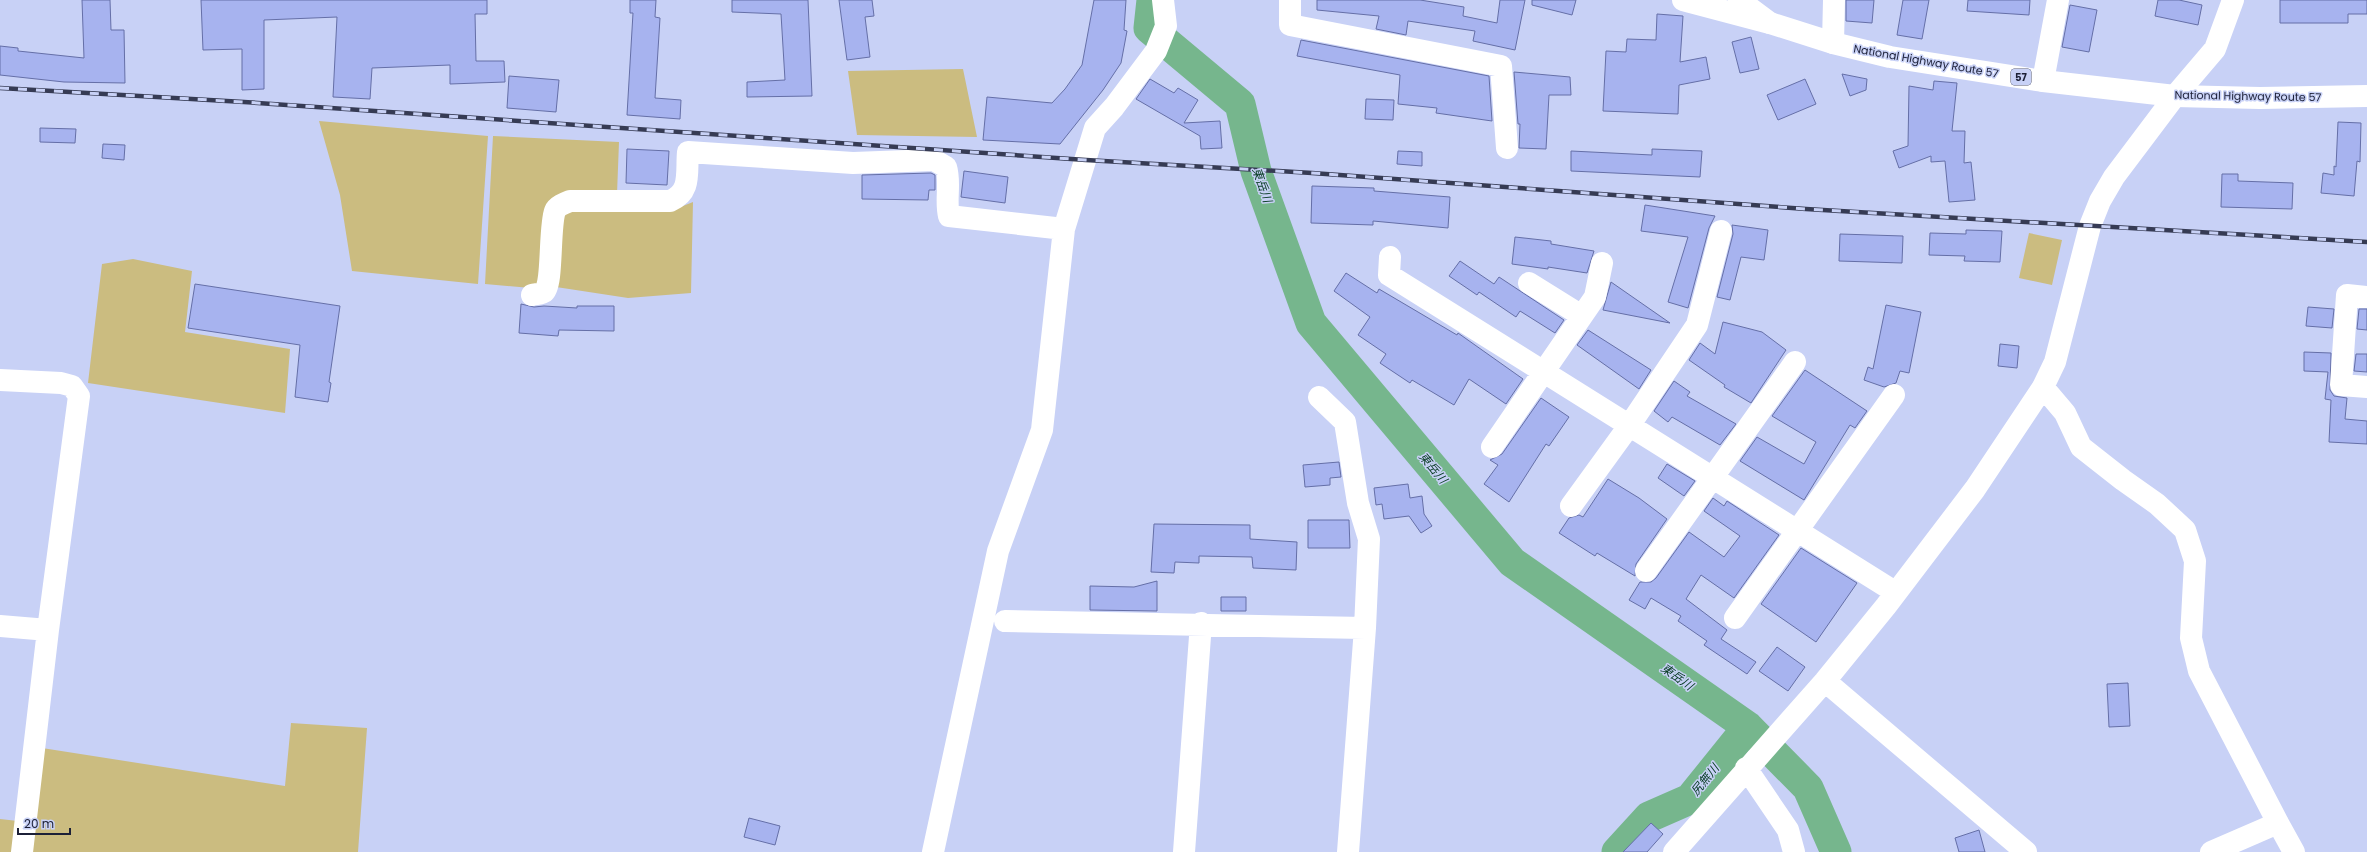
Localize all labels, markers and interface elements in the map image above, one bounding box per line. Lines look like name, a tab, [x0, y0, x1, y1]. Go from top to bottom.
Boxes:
street label: National Highway Route 57	[1852, 40, 2000, 82]
road number: 57	[2011, 69, 2031, 85]
street label: National Highway Route 57	[2174, 87, 2322, 105]
water label: 東岳川	[1249, 165, 1277, 207]
water label: 東岳川	[1415, 448, 1453, 488]
water label: 東岳川	[1658, 659, 1699, 695]
water label: 尻無川	[1687, 759, 1724, 799]
scale bar	[18, 810, 70, 836]
text: 20 m	[24, 815, 54, 832]

